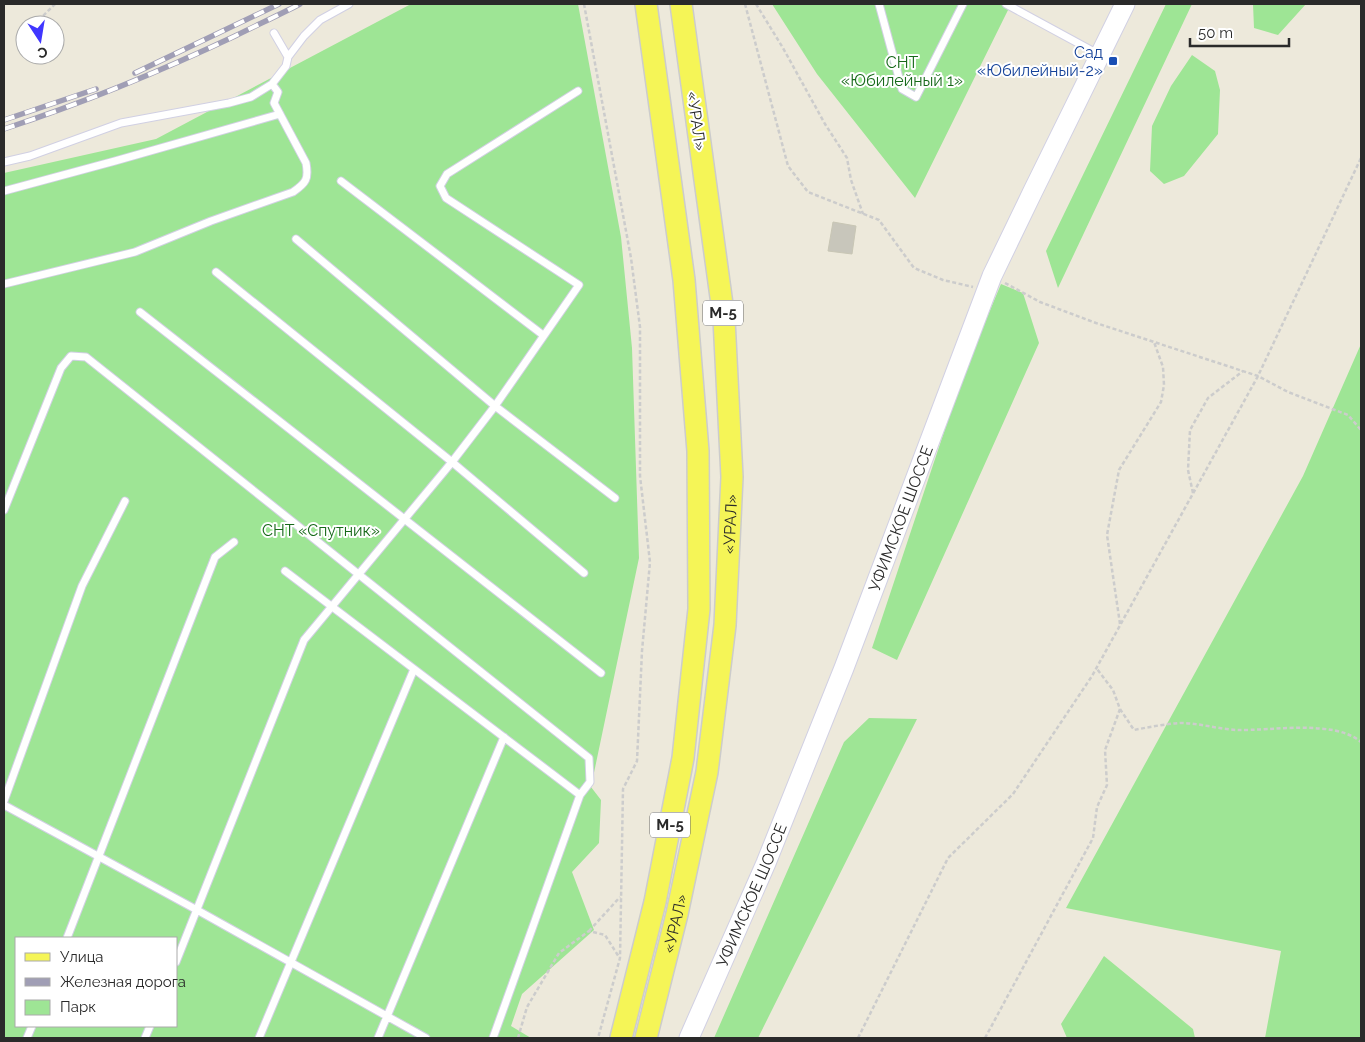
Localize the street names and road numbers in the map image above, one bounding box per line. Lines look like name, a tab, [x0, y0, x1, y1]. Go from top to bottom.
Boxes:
street label: «УРАЛ»	[683, 90, 710, 152]
road number: М-5	[703, 300, 743, 326]
street label: УФИМСКОЕ ШОССЕ	[865, 443, 937, 594]
street label: «УРАЛ»	[719, 494, 741, 555]
road number: М-5	[650, 812, 690, 838]
street label: УФИМСКОЕ ШОССЕ	[713, 820, 791, 970]
street label: «УРАЛ»	[659, 892, 691, 955]

